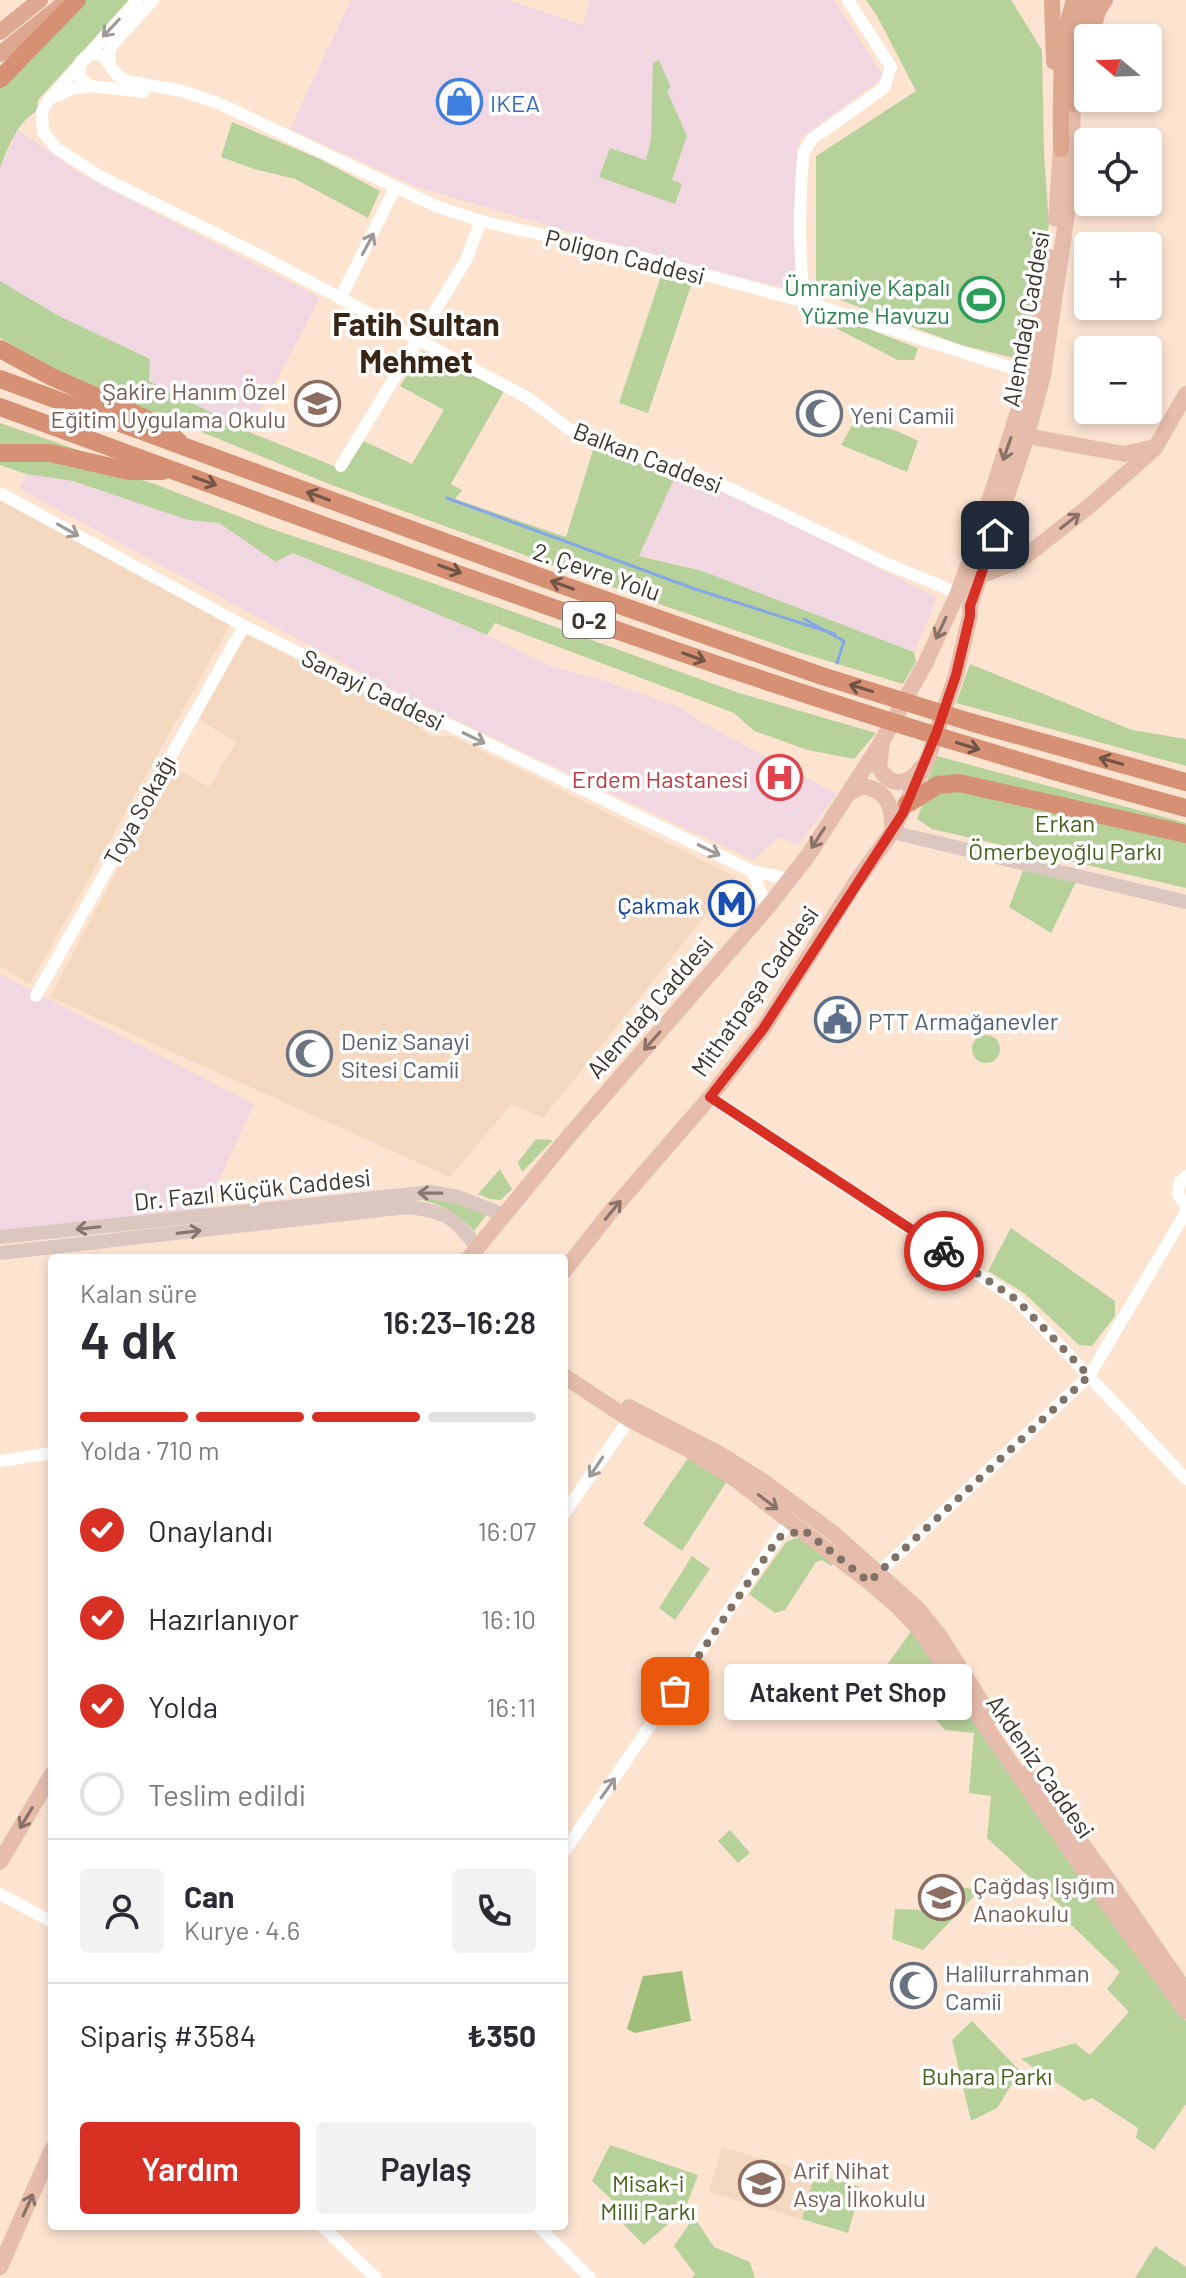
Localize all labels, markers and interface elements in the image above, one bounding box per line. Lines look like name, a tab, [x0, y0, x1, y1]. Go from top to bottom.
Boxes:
one-way arrow	[102, 18, 120, 38]
north arrow	[1074, 24, 1162, 112]
map controls	[1074, 24, 1162, 424]
shop icon: IKEA	[435, 78, 483, 126]
place label: IKEA	[490, 88, 540, 117]
button: locate	[1074, 128, 1162, 216]
street label: Poligon Caddesi	[542, 222, 708, 290]
street label: Alemdağ Caddesi	[995, 229, 1055, 409]
button: +	[1074, 232, 1162, 320]
one-way arrow	[361, 233, 377, 256]
place label: Ümraniye Kapalı Yüzme Havuzu	[784, 272, 950, 329]
sports icon: Ümraniye Kapalı Yüzme Havuzu	[957, 276, 1005, 324]
district label: Fatih Sultan Mehmet	[332, 304, 500, 379]
button: −	[1074, 336, 1162, 424]
place label: Şakire Hanım Özel Eğitim Uygulama Okulu	[50, 376, 286, 433]
school or university icon: Şakire Hanım Özel Eğitim Uygulama Okulu	[293, 380, 341, 428]
mosque icon: Yeni Camii	[795, 390, 843, 438]
place label: Yeni Camii	[850, 400, 954, 429]
street label: Balkan Caddesi	[570, 415, 726, 499]
one-way arrow	[999, 436, 1014, 461]
one-way arrow	[192, 475, 217, 490]
one-way arrow	[306, 488, 331, 503]
pin	[961, 501, 1029, 569]
one-way arrow	[1059, 512, 1080, 530]
icon: home	[973, 513, 1017, 557]
one-way arrow	[56, 523, 80, 538]
street label: 2. Çevre Yolu	[530, 536, 664, 606]
one-way arrow	[437, 563, 462, 578]
one-way arrow	[550, 577, 575, 592]
road number: O-2	[563, 602, 615, 638]
one-way arrow	[933, 616, 948, 640]
street label: Sanayi Caddesi	[297, 642, 449, 736]
one-way arrow	[681, 651, 706, 666]
one-way arrow	[849, 680, 875, 695]
one-way arrow	[462, 731, 486, 746]
one-way arrow	[955, 740, 980, 754]
street label: Toya Sokağı	[97, 750, 181, 870]
one-way arrow	[1098, 753, 1124, 768]
hospital icon: Erdem Hastanesi	[755, 754, 803, 802]
place label: Erdem Hastanesi	[572, 764, 748, 793]
park label: Erkan Ömerbeyoğlu Parkı	[968, 808, 1162, 865]
one-way arrow	[810, 827, 827, 849]
one-way arrow	[696, 843, 720, 859]
metro station icon: Çakmak	[707, 880, 755, 928]
place label: Çakmak	[617, 890, 700, 919]
street label: Mithatpaşa Caddesi	[684, 900, 824, 1082]
street label: Alemdağ Caddesi	[580, 930, 718, 1084]
public building icon: PTT Armağanevler	[813, 996, 861, 1044]
place label: PTT Armağanevler	[868, 1006, 1059, 1035]
place label: Deniz Sanayi Sitesi Camii	[341, 1026, 470, 1083]
mosque icon: Deniz Sanayi Sitesi Camii	[286, 1030, 334, 1078]
one-way arrow	[643, 1030, 661, 1050]
street label: Dr. Fazıl Küçük Caddesi	[132, 1162, 372, 1216]
one-way arrow	[417, 1185, 444, 1201]
one-way arrow	[604, 1200, 622, 1221]
courier	[904, 1211, 984, 1291]
one-way arrow	[75, 1220, 102, 1235]
one-way arrow	[175, 1225, 202, 1240]
icon: bike	[922, 1229, 966, 1273]
text: Kalan süre	[80, 1277, 197, 1308]
text: 16:23–16:28	[383, 1304, 536, 1340]
text: 4 dk	[80, 1307, 177, 1369]
text: Yolda · 710 m	[80, 1434, 220, 1465]
one-way arrow	[588, 1455, 604, 1478]
one-way arrow	[756, 1494, 778, 1511]
icon: check	[80, 1508, 124, 1552]
text: Onaylandı	[148, 1512, 273, 1548]
text: 16:07	[478, 1515, 536, 1546]
icon: check	[80, 1596, 124, 1640]
text: Hazırlanıyor	[148, 1600, 299, 1636]
text: 16:10	[481, 1603, 536, 1634]
pin	[641, 1657, 709, 1725]
callout: Atakent Pet Shop	[723, 1663, 971, 1719]
icon: bag	[653, 1669, 697, 1713]
text: Atakent Pet Shop	[749, 1676, 947, 1707]
icon: check	[80, 1684, 124, 1728]
text: Yolda	[148, 1688, 218, 1724]
street label: Akdeniz Caddesi	[981, 1689, 1101, 1843]
text: 16:11	[486, 1691, 536, 1722]
text: Teslim edildi	[148, 1776, 306, 1812]
one-way arrow	[600, 1778, 616, 1800]
one-way arrow	[17, 1806, 33, 1829]
button: person	[80, 1869, 164, 1953]
button: phone	[452, 1869, 536, 1953]
place label: Çağdaş Işığım Anaokulu	[973, 1870, 1115, 1927]
school or university icon: Çağdaş Işığım Anaokulu	[918, 1874, 966, 1922]
text: Can	[184, 1878, 234, 1914]
text: Kurye · 4.6	[184, 1914, 300, 1945]
place label: Halilurrahman Camii	[945, 1958, 1090, 2015]
mosque icon: Halilurrahman Camii	[890, 1962, 938, 2010]
text: Sipariş #3584	[80, 2017, 256, 2053]
text: ₺350	[467, 2017, 536, 2053]
park label: Buhara Parkı	[922, 2061, 1052, 2090]
button: Yardım	[80, 2122, 300, 2214]
button: Paylaş	[316, 2122, 536, 2214]
place label: Arif Nihat Asya İlkokulu	[793, 2155, 926, 2212]
school or university icon: Arif Nihat Asya İlkokulu	[738, 2159, 786, 2207]
park label: Misak-i Milli Parkı	[600, 2168, 696, 2225]
one-way arrow	[21, 2193, 36, 2217]

